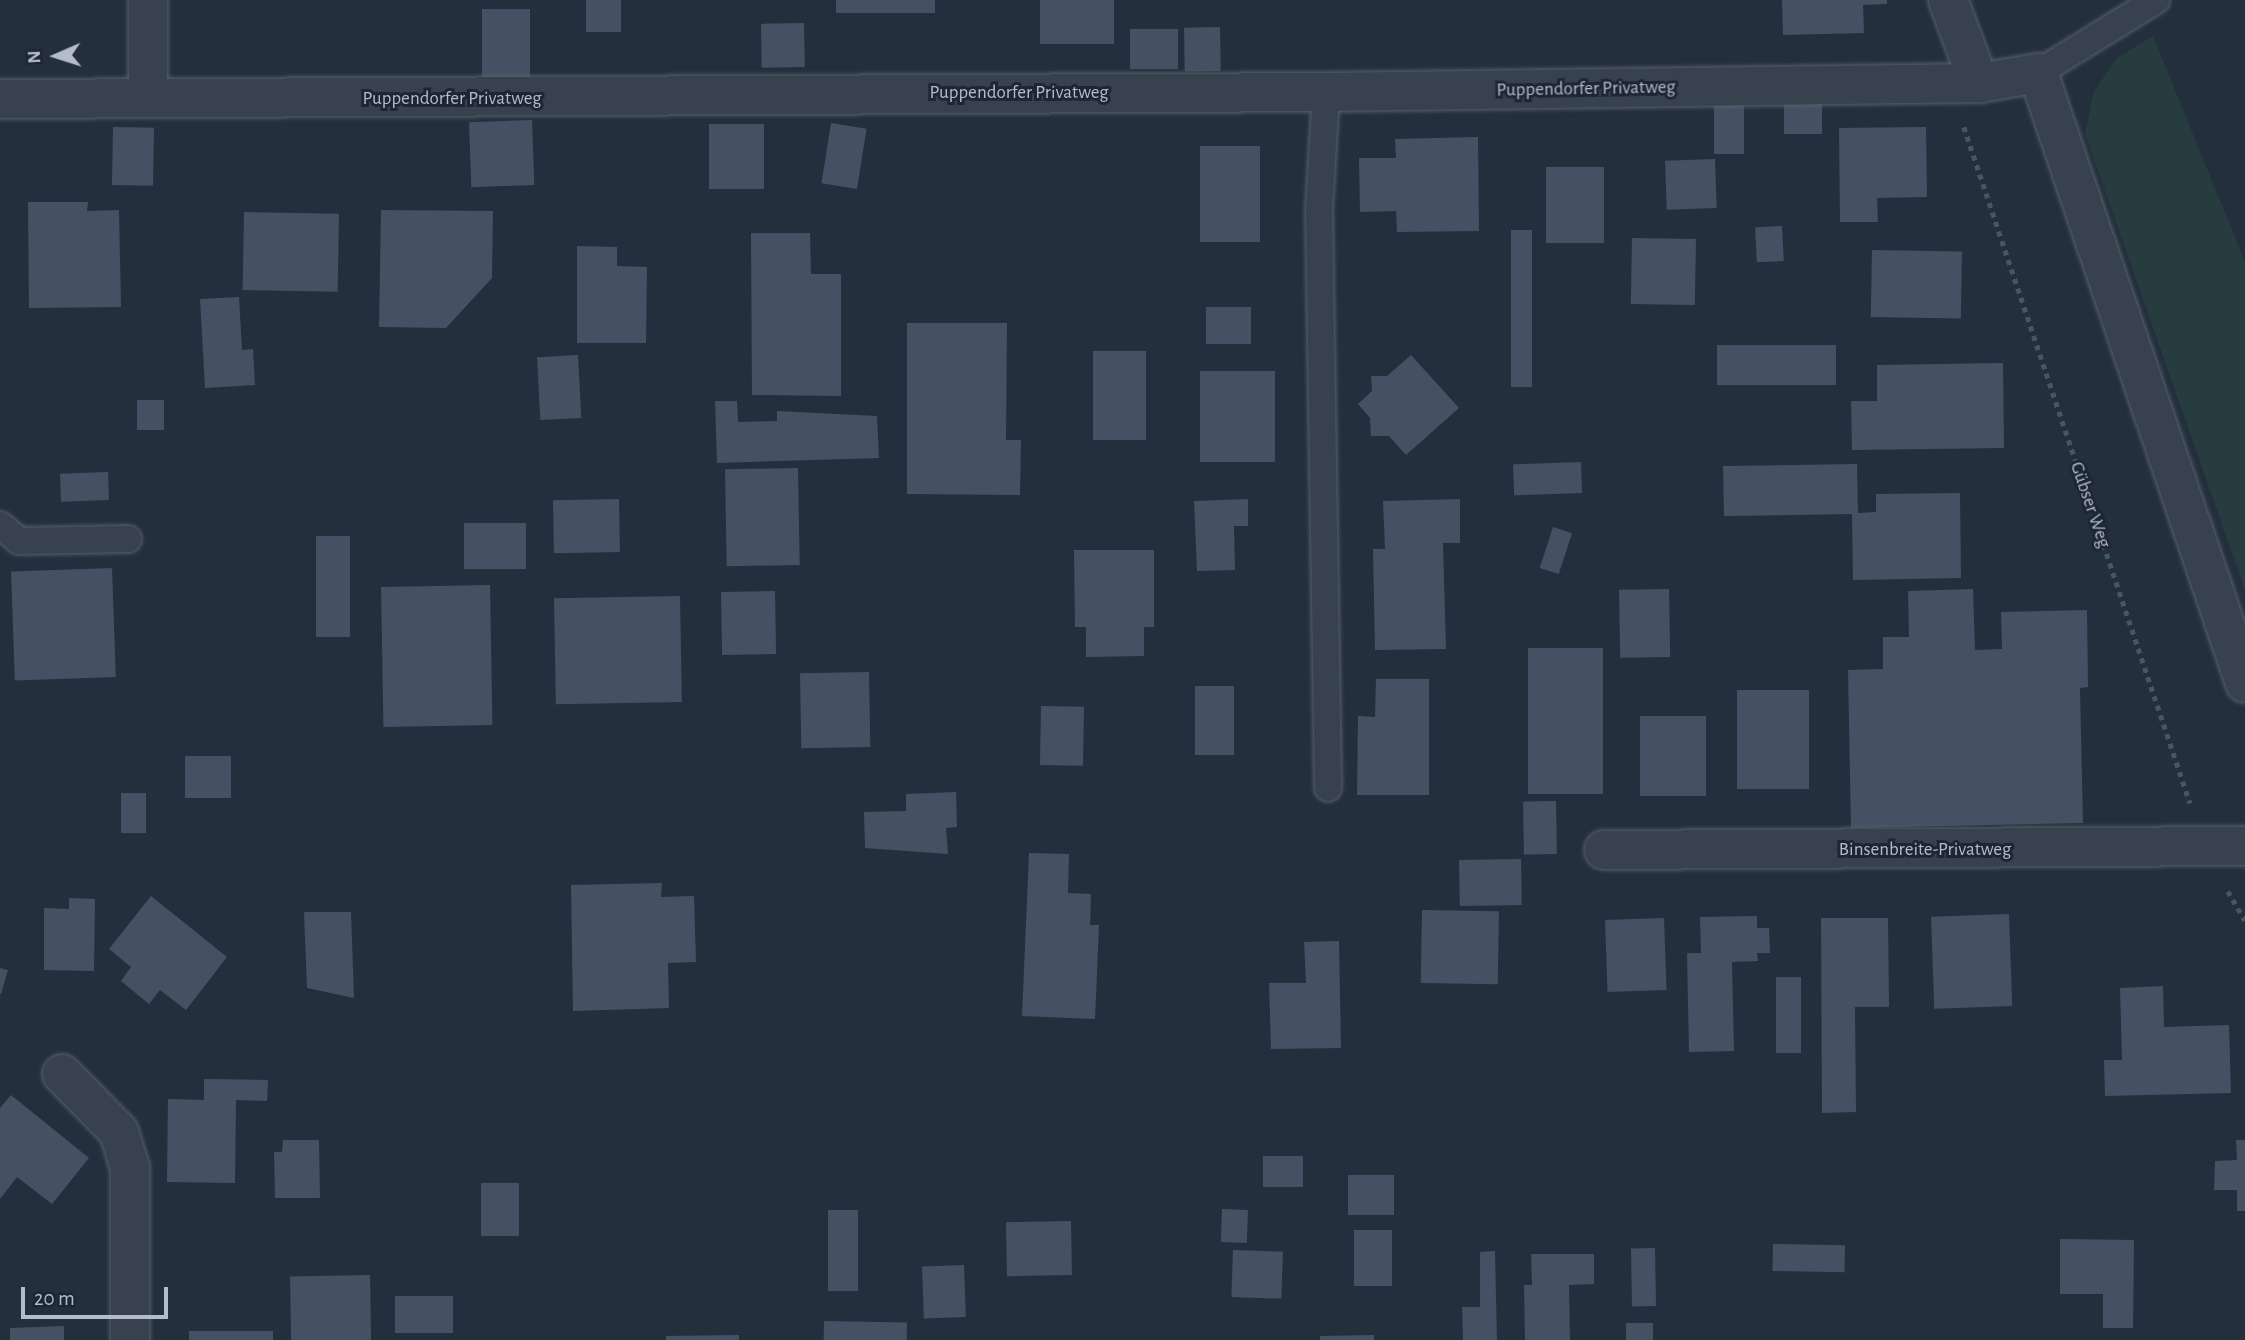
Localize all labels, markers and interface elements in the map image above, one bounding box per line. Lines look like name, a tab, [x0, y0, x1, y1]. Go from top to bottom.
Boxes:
north arrow	[21, 21, 91, 91]
text: N	[25, 50, 44, 64]
street label: Puppendorfer Privatweg	[1496, 76, 1676, 102]
street label: Puppendorfer Privatweg	[929, 82, 1109, 104]
street label: Puppendorfer Privatweg	[362, 88, 542, 110]
street label: Gübser Weg	[2065, 459, 2115, 551]
street label: Binsenbreite-Privatweg	[1839, 839, 2011, 861]
scale bar	[24, 1274, 172, 1318]
text: 20 m	[34, 1288, 75, 1309]

